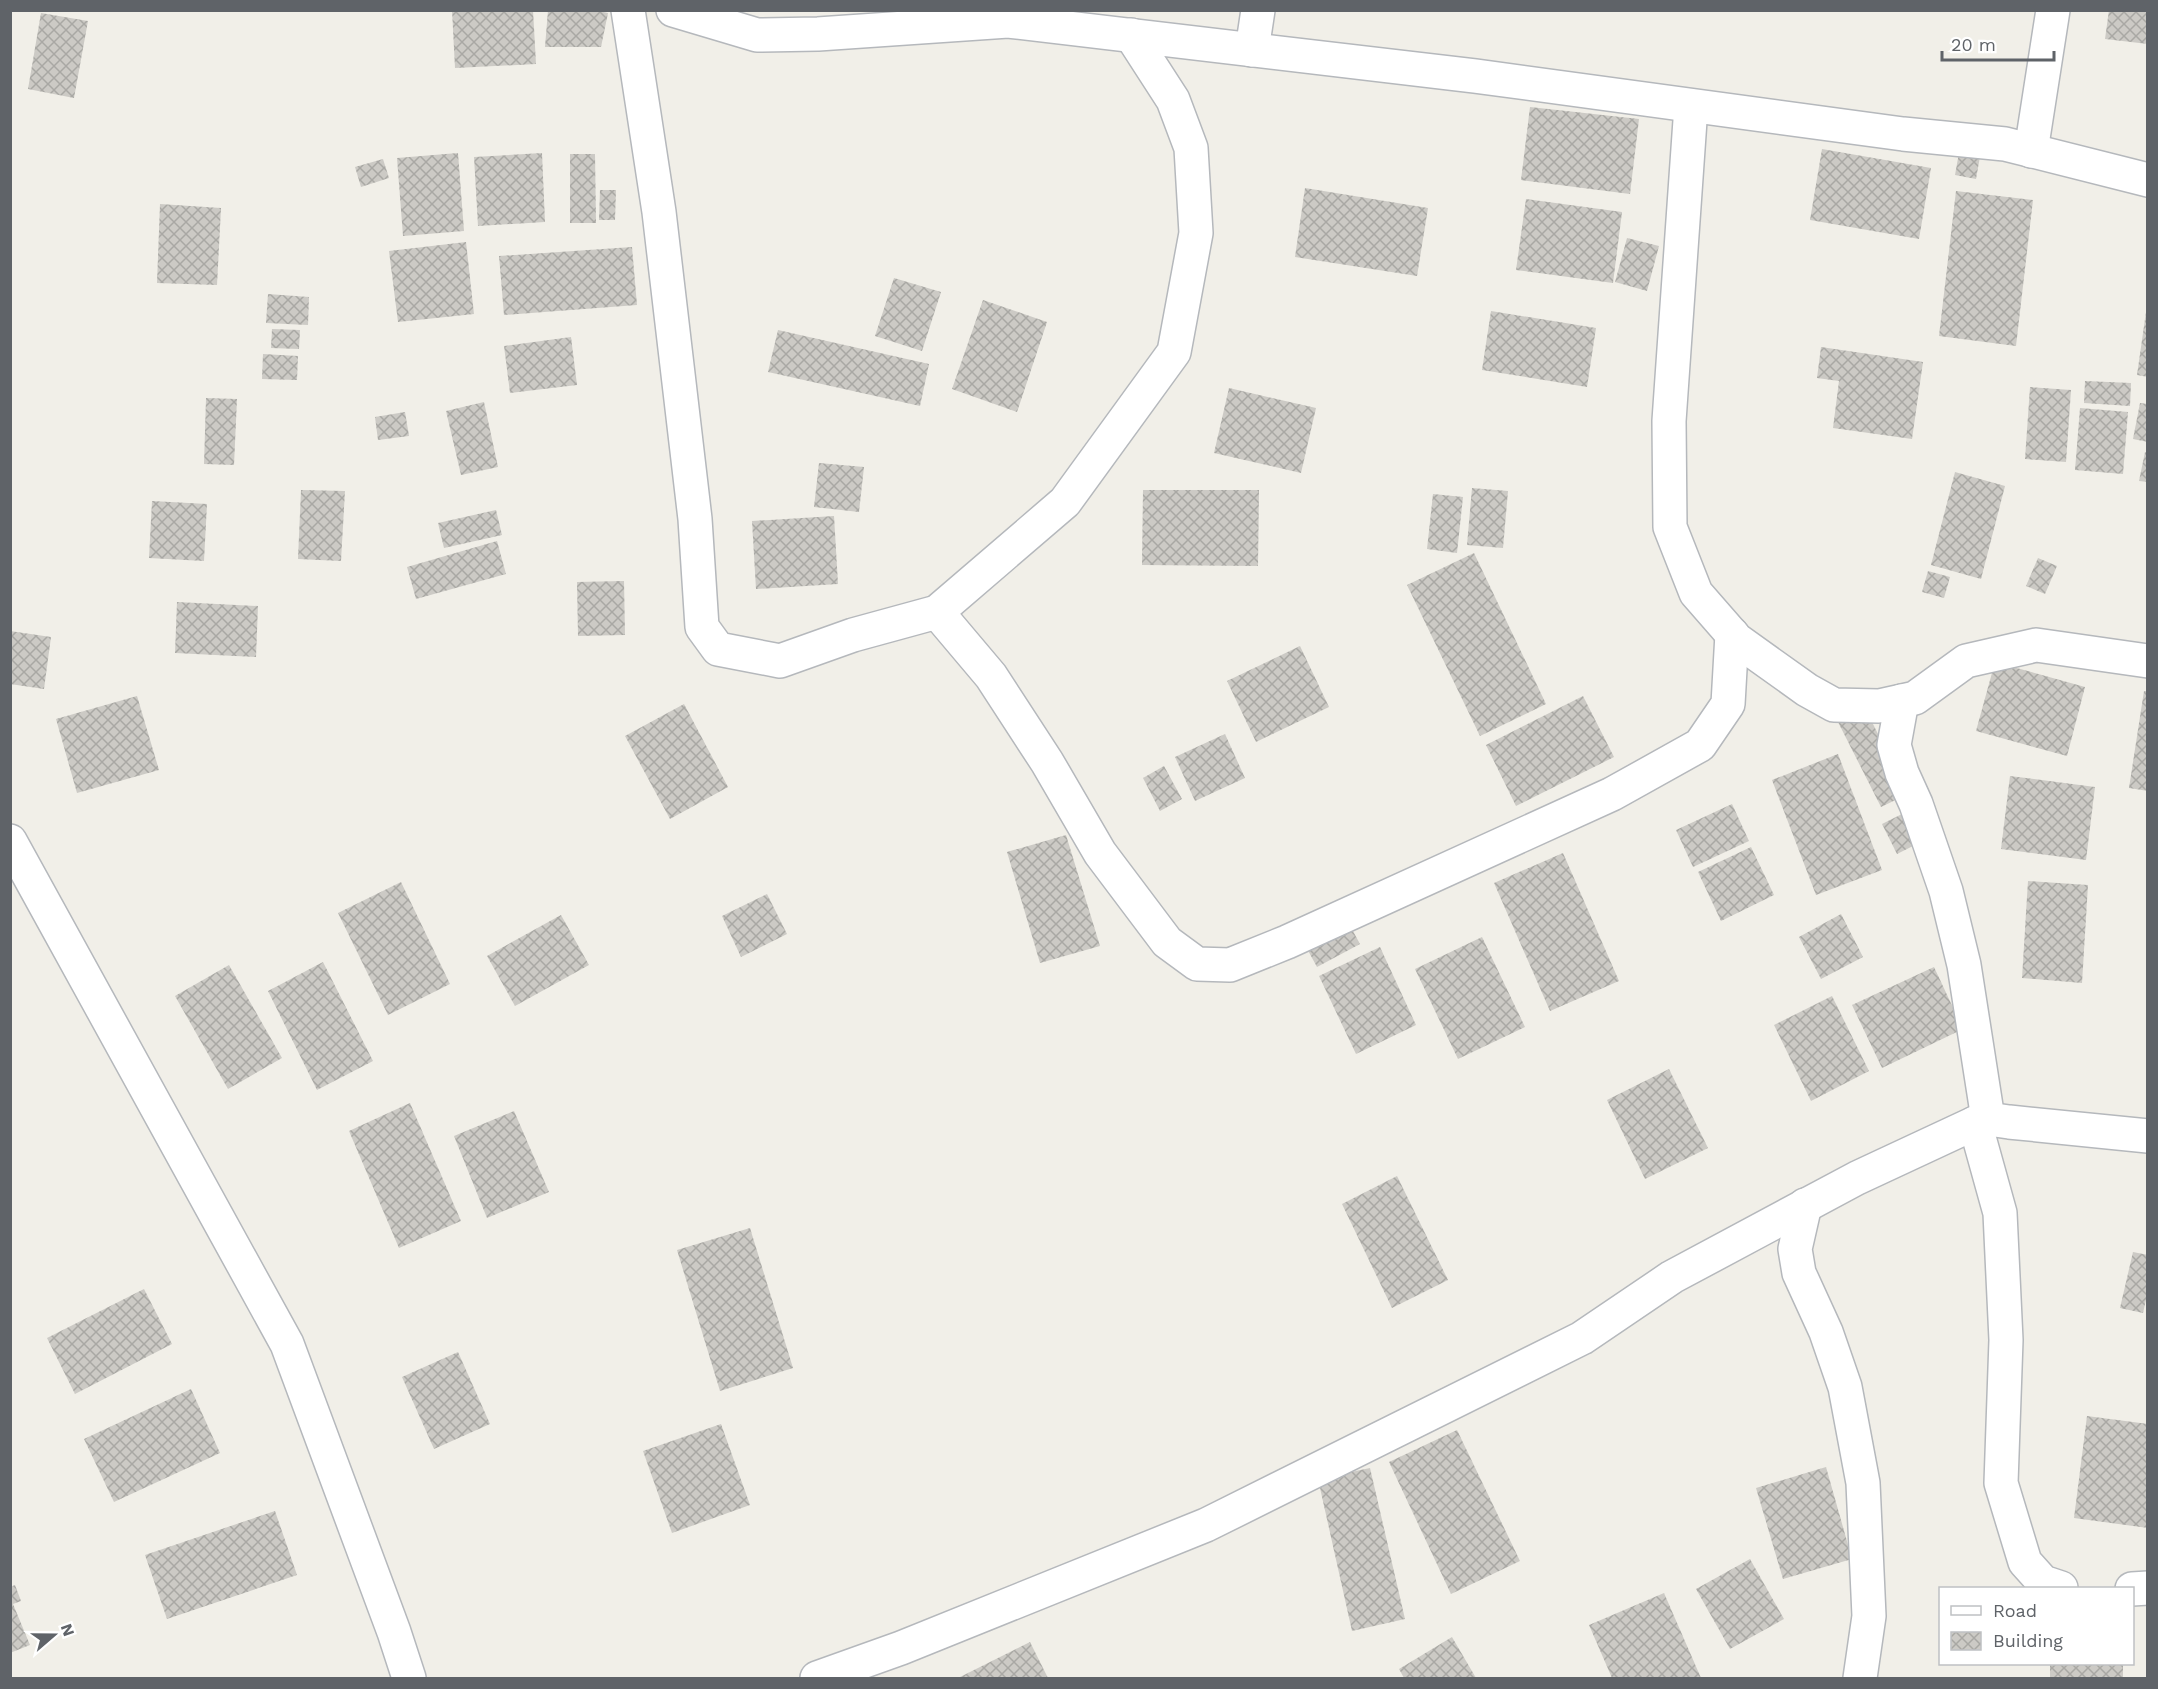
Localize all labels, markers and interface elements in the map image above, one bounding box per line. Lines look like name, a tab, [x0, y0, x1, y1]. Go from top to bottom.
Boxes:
scale bar	[1942, 24, 2054, 62]
text: 20 m	[1951, 34, 1996, 55]
legend	[1939, 1587, 2134, 1665]
text: Road	[1993, 1600, 2037, 1621]
north arrow	[24, 1605, 84, 1665]
text: N	[57, 1621, 79, 1639]
text: Building	[1993, 1630, 2063, 1651]

